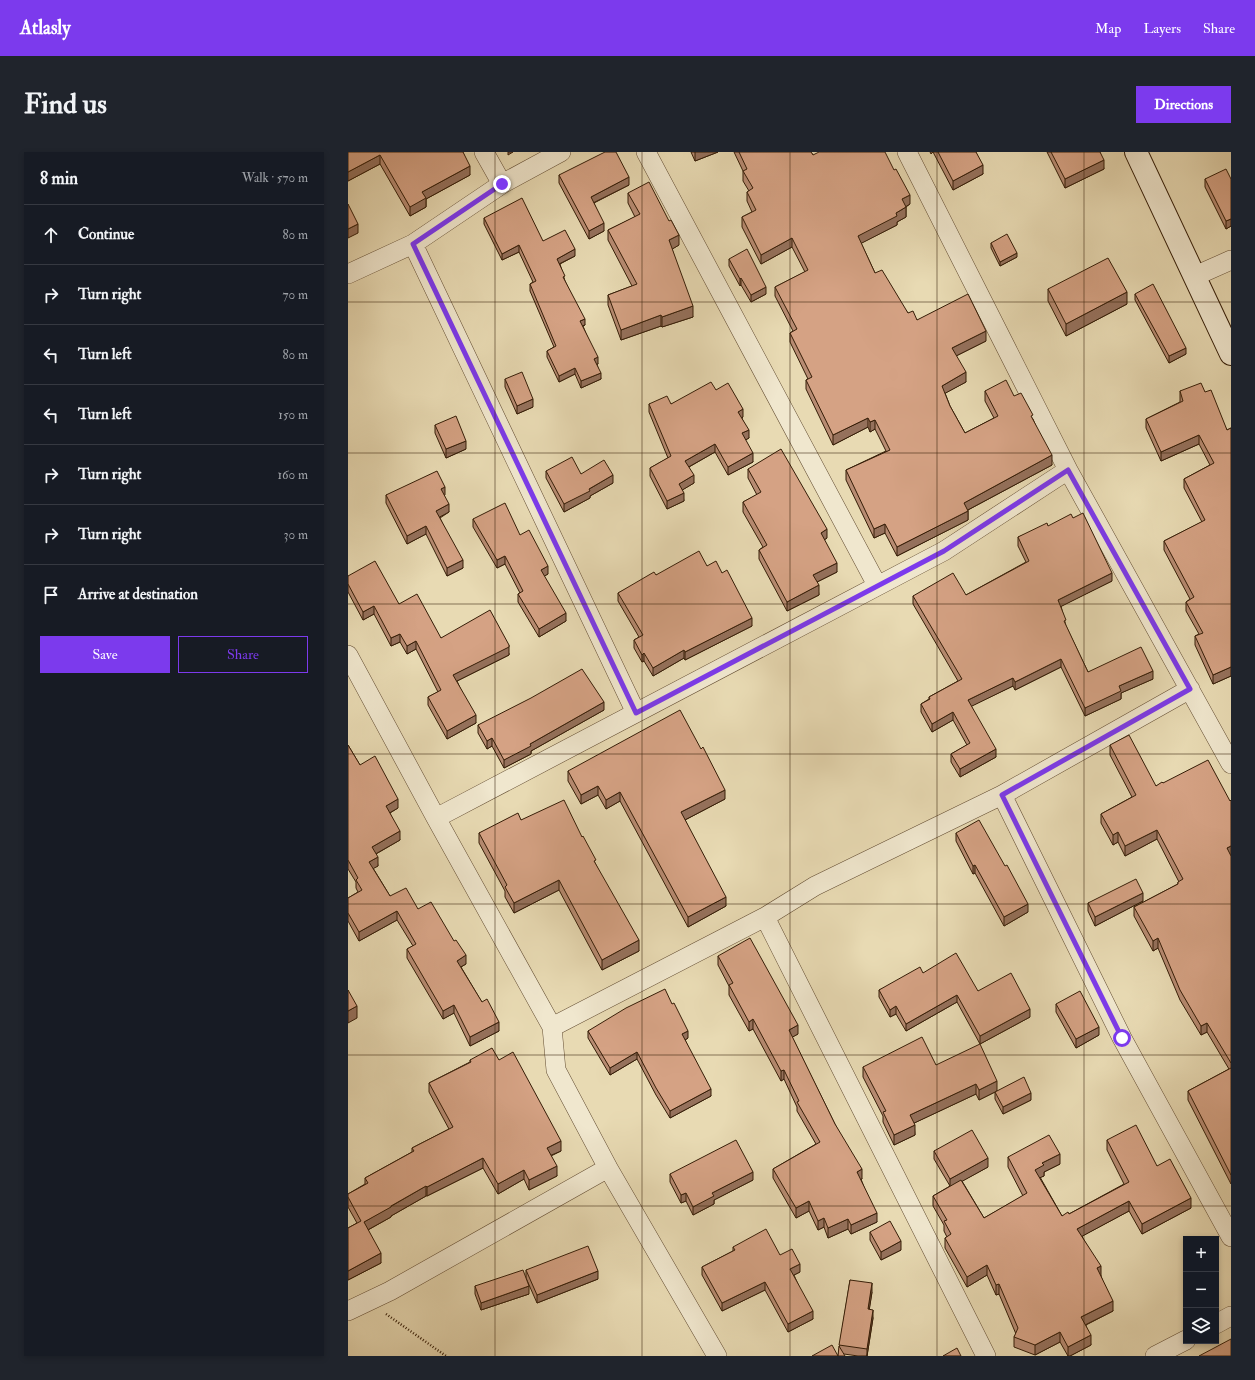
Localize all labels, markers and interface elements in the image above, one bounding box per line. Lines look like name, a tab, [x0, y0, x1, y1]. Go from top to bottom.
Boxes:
text: Atlasly	[20, 16, 71, 40]
text: Map	[1095, 20, 1121, 37]
text: Layers	[1143, 20, 1181, 37]
text: Share	[1203, 20, 1235, 37]
button: Directions	[1136, 86, 1231, 123]
text: Find us	[24, 87, 107, 122]
text: 8 min	[40, 168, 78, 189]
text: Walk · 570 m	[242, 170, 308, 186]
route end	[493, 175, 511, 193]
icon: ahead	[40, 224, 62, 246]
text: Continue	[78, 225, 134, 244]
text: 80 m	[282, 227, 308, 243]
icon: right	[40, 284, 62, 306]
text: Turn right	[78, 285, 141, 304]
text: 70 m	[283, 287, 308, 303]
icon: left	[40, 344, 62, 366]
text: Turn left	[78, 345, 132, 364]
text: 80 m	[282, 347, 308, 363]
icon: left	[40, 404, 62, 426]
text: Turn left	[78, 405, 132, 424]
text: 150 m	[278, 407, 308, 423]
icon: right	[40, 464, 62, 486]
text: Turn right	[78, 465, 141, 484]
text: 160 m	[277, 467, 308, 483]
icon: right	[40, 524, 62, 546]
text: Turn right	[78, 525, 141, 544]
text: 30 m	[284, 527, 308, 543]
icon: arrive	[40, 584, 62, 606]
text: Arrive at destination	[78, 585, 198, 604]
button: Save	[40, 636, 170, 673]
button: Share	[178, 636, 308, 673]
route start	[1113, 1029, 1131, 1047]
map controls	[1183, 1236, 1219, 1344]
button: +	[1183, 1236, 1219, 1272]
button: −	[1183, 1272, 1219, 1308]
button: layers	[1183, 1308, 1219, 1344]

